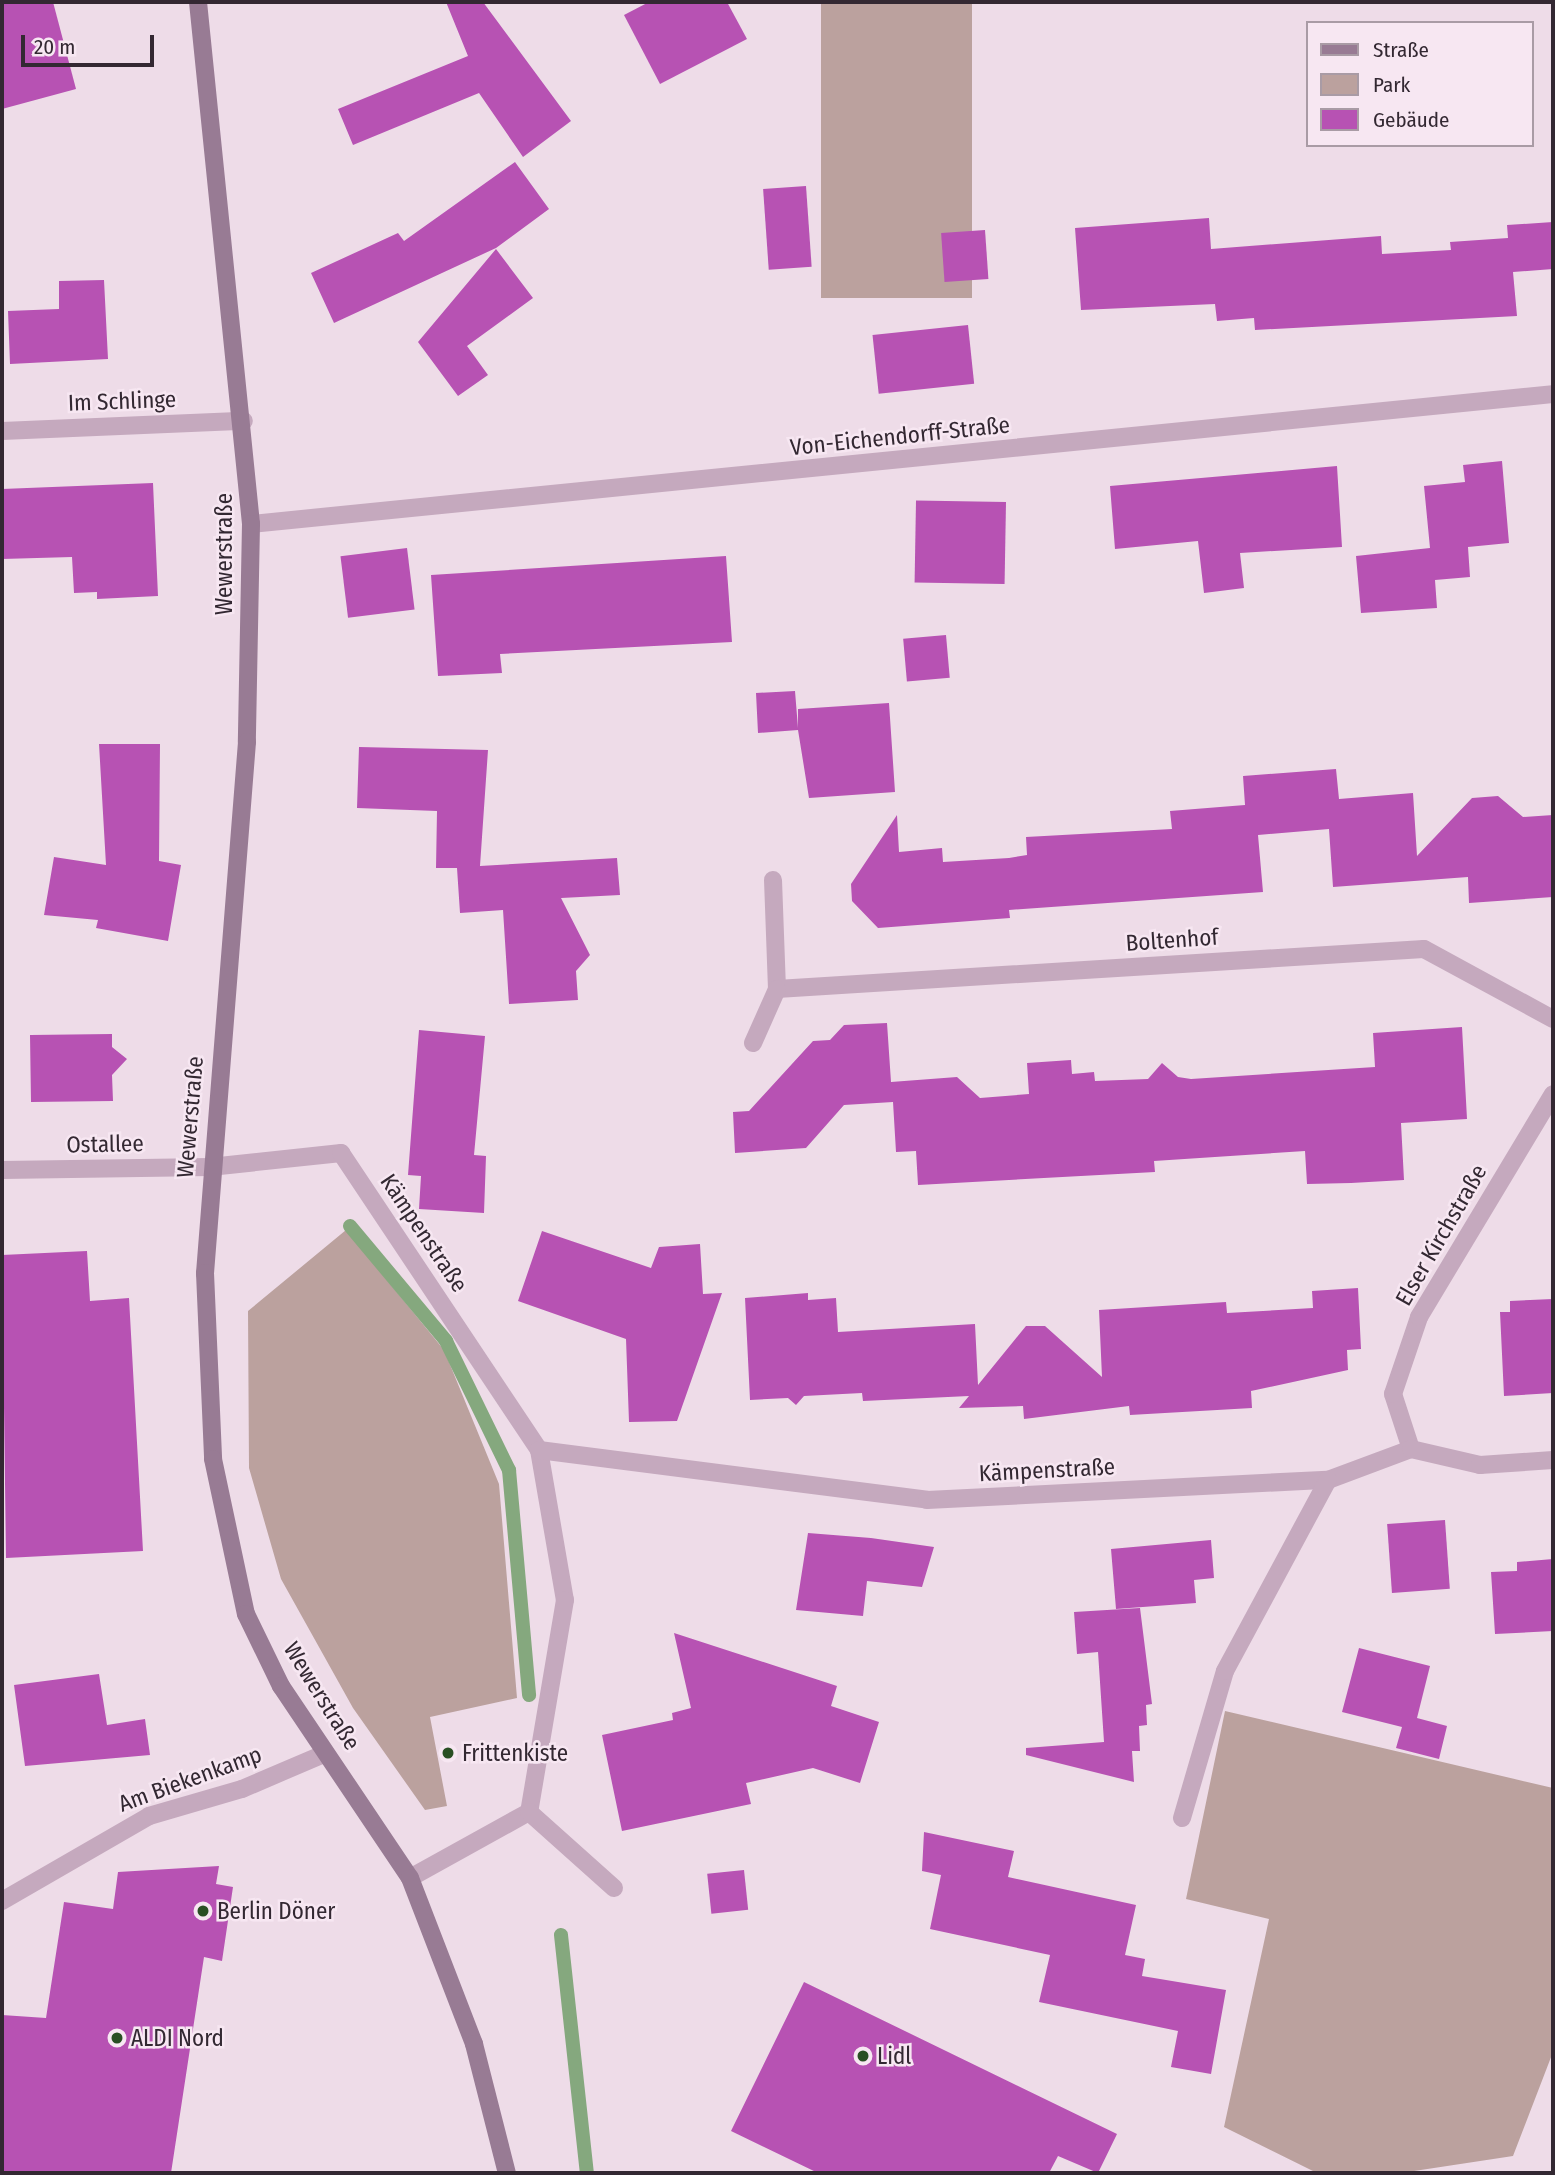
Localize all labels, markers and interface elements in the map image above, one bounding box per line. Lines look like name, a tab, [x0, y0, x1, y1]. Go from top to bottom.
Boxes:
scale bar	[24, 21, 158, 65]
legend	[1306, 21, 1534, 147]
text: 20 m	[34, 34, 75, 60]
text: Straße	[1373, 37, 1429, 63]
text: Park	[1373, 72, 1410, 98]
text: Gebäude	[1373, 107, 1449, 133]
street label: Im Schlinge	[67, 385, 177, 417]
street label: Von-Eichendorff-Straße	[789, 411, 1011, 461]
street label: Wewerstraße	[210, 493, 238, 615]
street label: Boltenhof	[1125, 923, 1219, 957]
street label: Wewerstraße	[171, 1055, 209, 1179]
street label: Ostallee	[66, 1130, 144, 1158]
street label: Elser Kirchstraße	[1389, 1160, 1493, 1310]
street label: Kämpenstraße	[374, 1169, 474, 1297]
street label: Kämpenstraße	[978, 1453, 1116, 1487]
street label: Wewerstraße	[278, 1637, 366, 1755]
place label: Frittenkiste	[462, 1739, 568, 1767]
street label: Am Biekenkamp	[115, 1740, 265, 1818]
marker: Frittenkiste	[440, 1745, 456, 1761]
place label: Berlin Döner	[217, 1897, 335, 1925]
marker: Berlin Döner	[195, 1903, 211, 1919]
place label: ALDI Nord	[131, 2024, 224, 2052]
marker: ALDI Nord	[109, 2030, 125, 2046]
place label: Lidl	[877, 2042, 911, 2070]
marker: Lidl	[855, 2048, 871, 2064]

